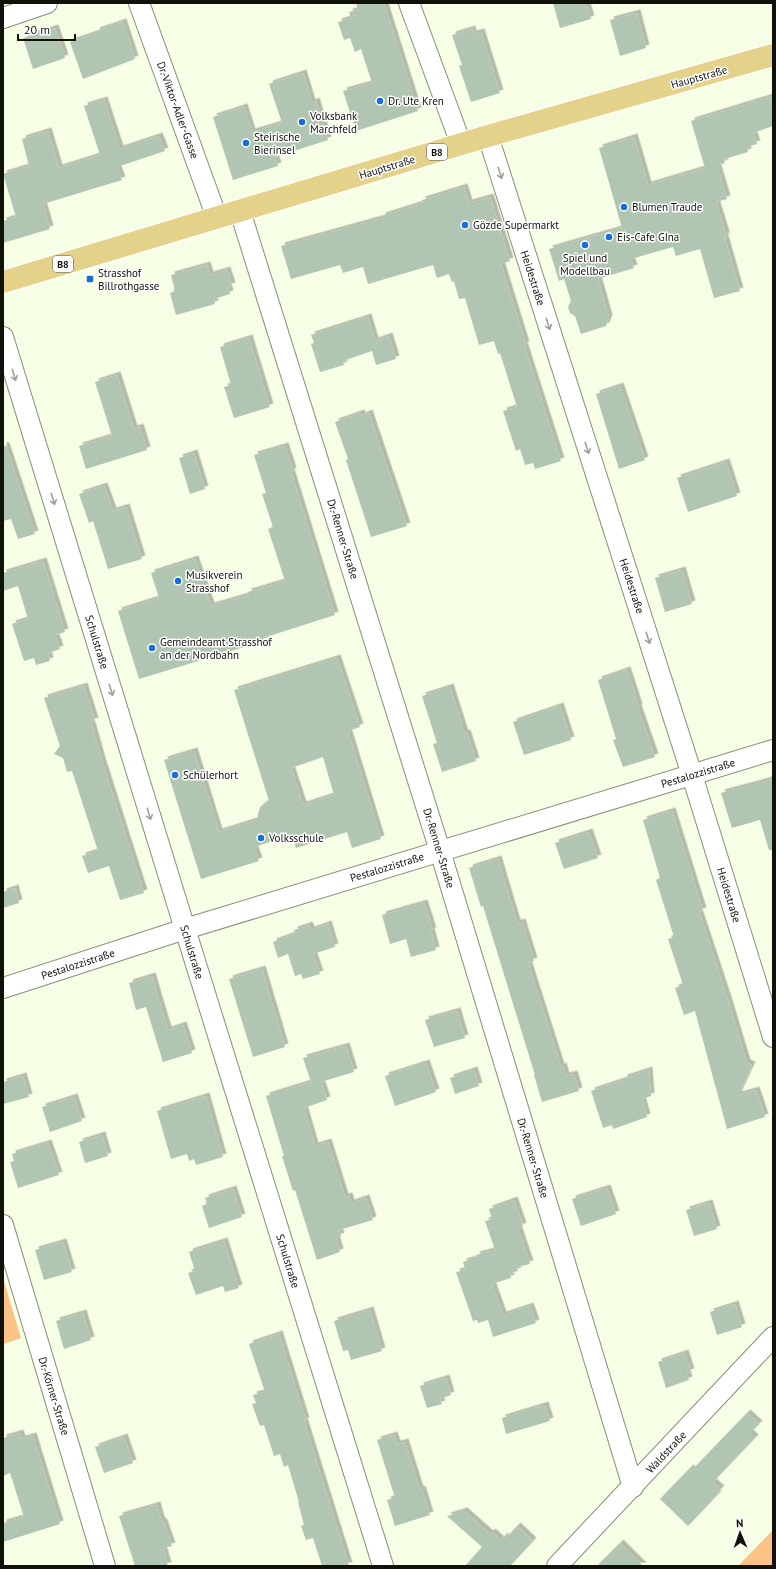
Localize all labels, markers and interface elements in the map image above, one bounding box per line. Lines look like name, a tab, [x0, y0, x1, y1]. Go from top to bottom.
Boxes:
scale bar	[18, 16, 75, 42]
text: 20 m	[24, 22, 50, 37]
street label: Dr.-Viktor-Adler-Gasse	[154, 59, 202, 161]
street label: Hauptstraße	[669, 62, 729, 92]
place label: Dr. Ute Kren	[388, 94, 444, 108]
marker: Dr. Ute Kren	[375, 96, 385, 106]
place label: Volksbank Marchfeld	[309, 109, 358, 136]
marker: Volksbank Marchfeld	[297, 117, 307, 127]
place label: Steirische Bierinsel	[254, 130, 300, 157]
marker: Steirische Bierinsel	[241, 138, 251, 148]
road number: B8	[427, 144, 447, 160]
street label: Hauptstraße	[357, 152, 417, 182]
one-way arrow	[496, 167, 504, 179]
place label: Blumen Traude	[632, 200, 703, 214]
marker: Blumen Traude	[619, 202, 629, 212]
place label: Gözde Supermarkt	[473, 218, 559, 232]
marker: Gözde Supermarkt	[460, 220, 470, 230]
place label: Eis-Cafe GIna	[617, 230, 679, 244]
marker: Eis-Cafe GIna	[604, 232, 614, 242]
marker: Spiel und Modellbau	[580, 240, 590, 250]
street label: Heidestraße	[518, 249, 549, 308]
place label: Spiel und Modellbau	[560, 251, 610, 278]
road number: B8	[53, 256, 73, 272]
place label: Strasshof Billrothgasse	[98, 266, 160, 293]
marker: Strasshof Billrothgasse	[85, 274, 95, 284]
one-way arrow	[545, 317, 552, 330]
one-way arrow	[11, 368, 18, 381]
one-way arrow	[584, 441, 592, 453]
one-way arrow	[50, 492, 57, 505]
street label: Dr.-Renner-Straße	[324, 497, 362, 581]
street label: Heidestraße	[617, 557, 648, 616]
place label: Musikverein Strasshof	[186, 568, 242, 595]
marker: Musikverein Strasshof	[173, 576, 183, 586]
street label: Schulstraße	[82, 613, 112, 671]
one-way arrow	[645, 631, 652, 644]
place label: Gemeindeamt Strasshof an der Nordbahn	[160, 635, 272, 662]
marker: Gemeindeamt Strasshof an der Nordbahn	[147, 643, 157, 653]
one-way arrow	[108, 683, 115, 696]
street label: Pestalozzistraße	[659, 755, 737, 791]
place label: Schülerhort	[183, 768, 238, 782]
marker: Schülerhort	[170, 770, 180, 780]
street label: Dr.-Renner-Straße	[420, 806, 458, 890]
one-way arrow	[146, 808, 153, 821]
place label: Volksschule	[268, 831, 324, 845]
marker: Volksschule	[256, 833, 266, 843]
street label: Pestalozzistraße	[348, 849, 426, 885]
street label: Heidestraße	[714, 866, 744, 925]
street label: Schulstraße	[177, 923, 207, 981]
street label: Pestalozzistraße	[39, 945, 117, 982]
street label: Dr.-Renner-Straße	[514, 1116, 552, 1200]
street label: Schulstraße	[273, 1232, 303, 1290]
street label: Dr.-Körner-Straße	[35, 1355, 73, 1437]
street label: Waldstraße	[643, 1428, 689, 1476]
north arrow	[720, 1513, 760, 1553]
text: N	[736, 1516, 744, 1530]

